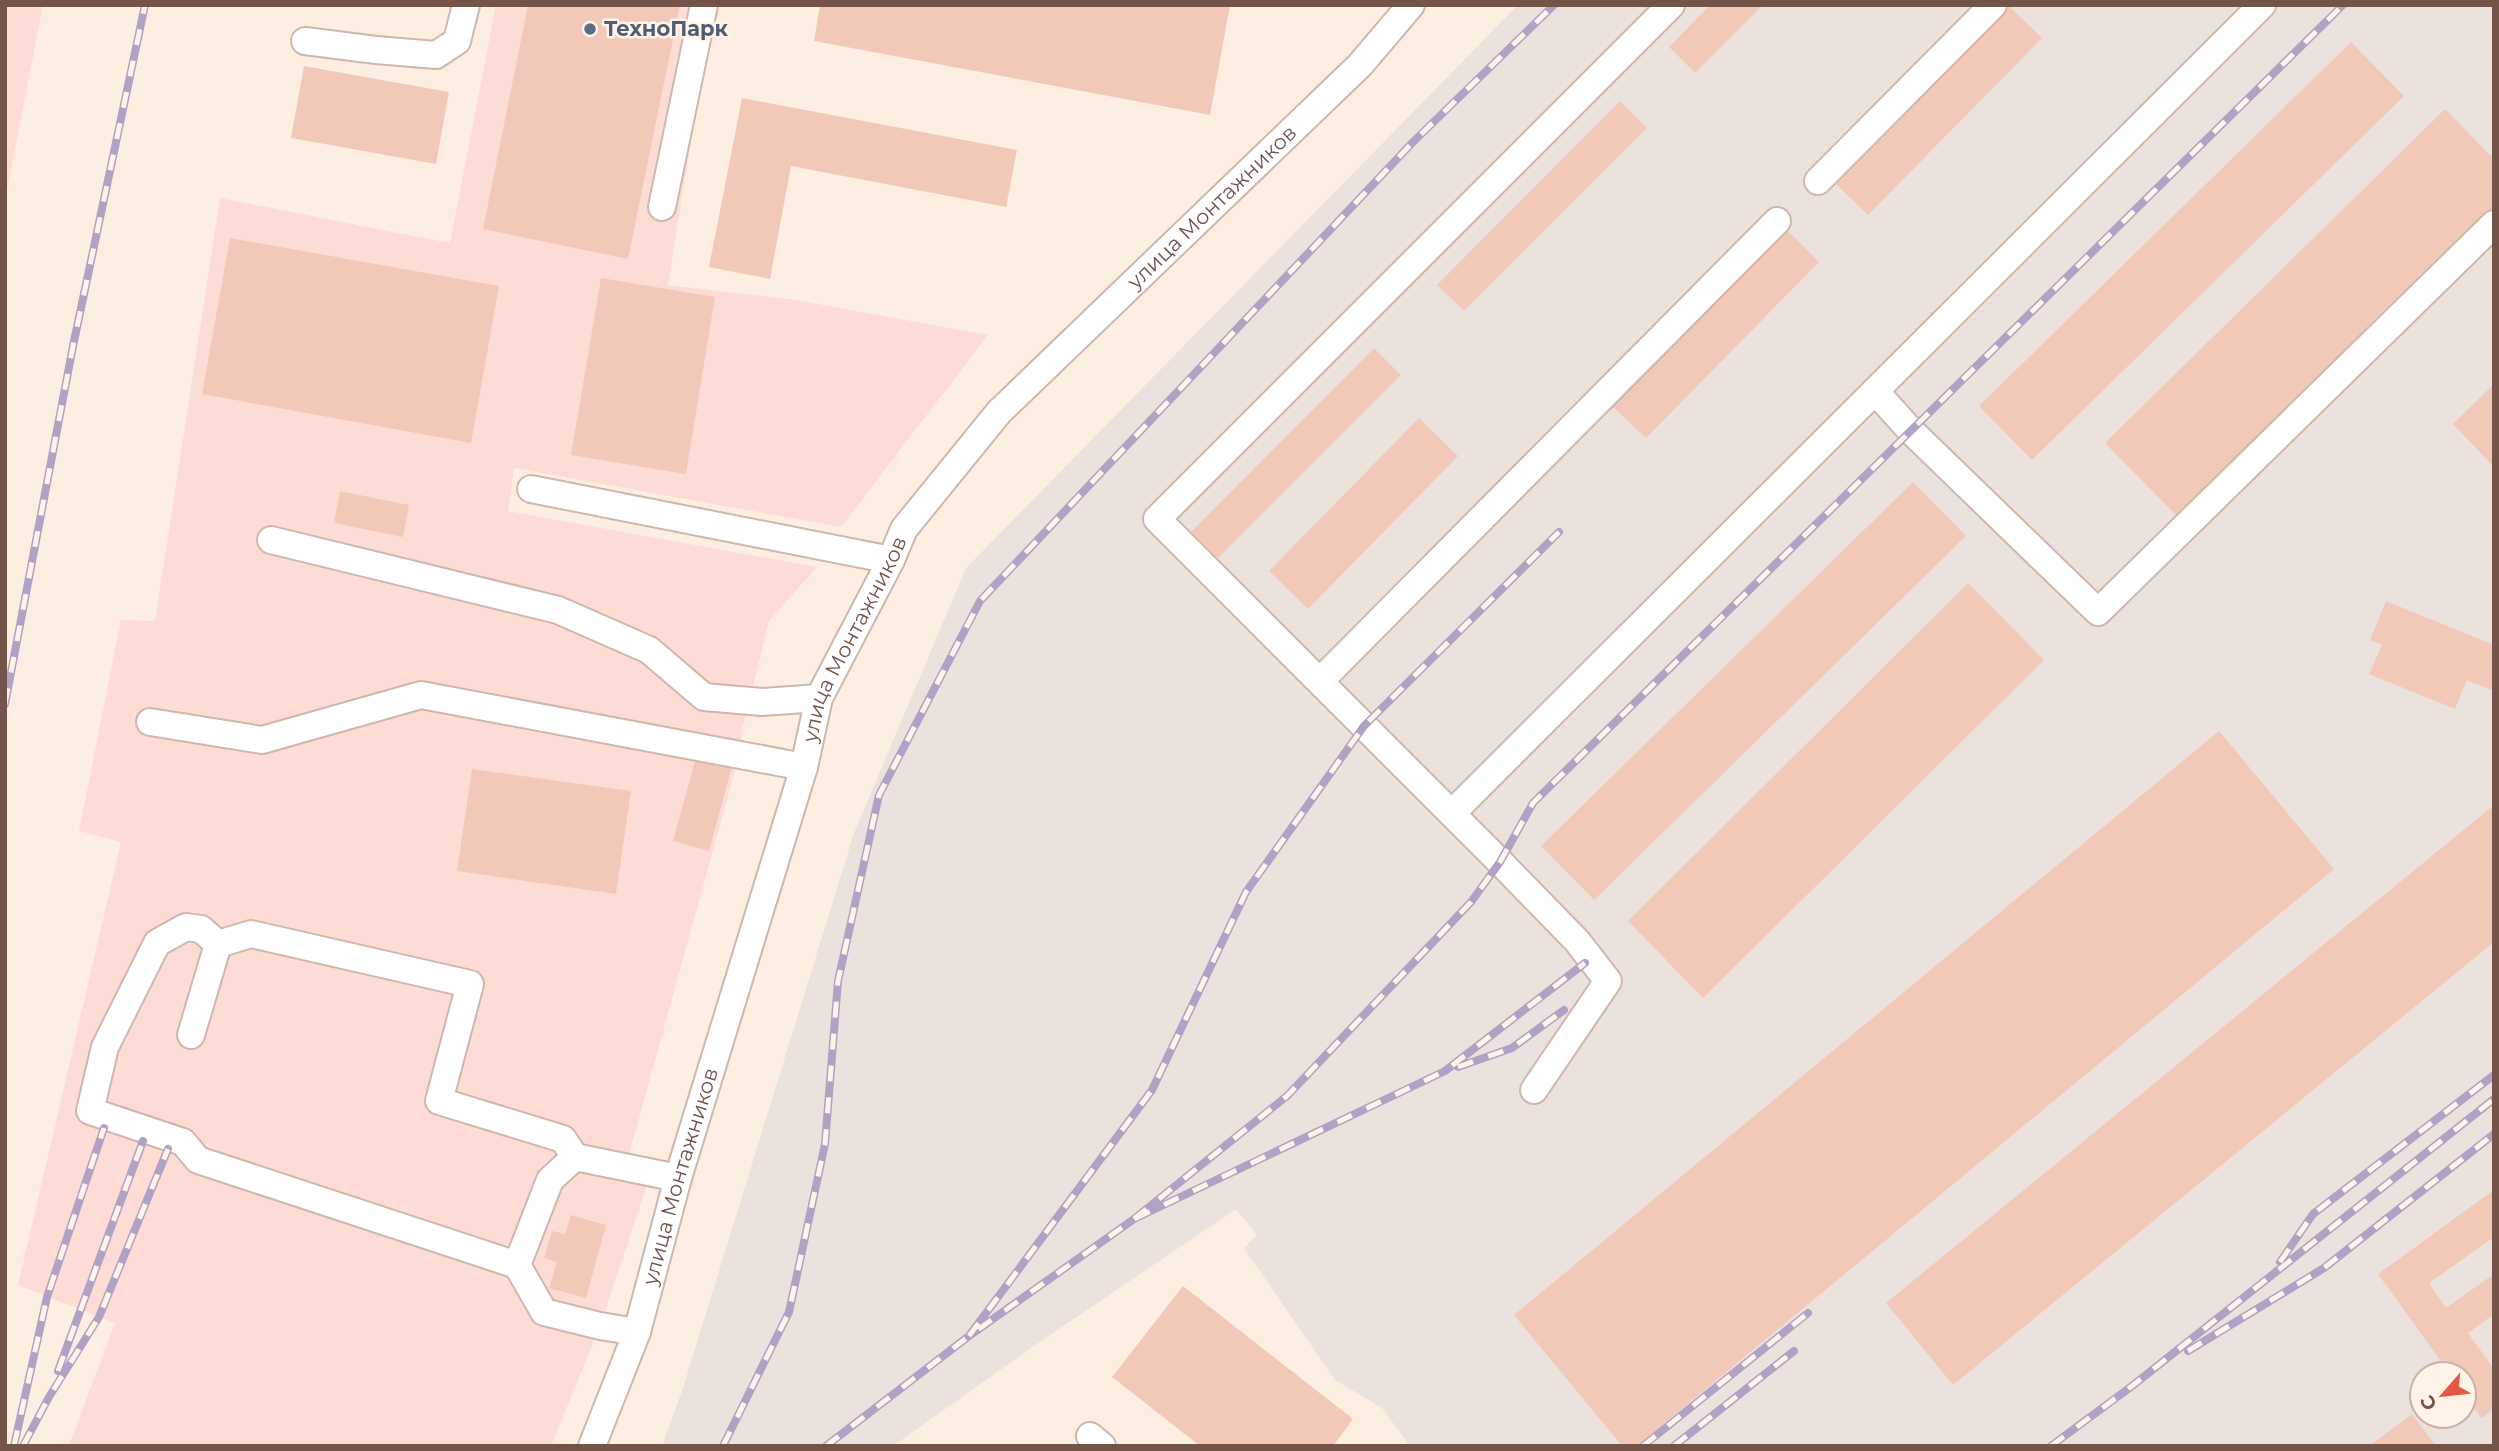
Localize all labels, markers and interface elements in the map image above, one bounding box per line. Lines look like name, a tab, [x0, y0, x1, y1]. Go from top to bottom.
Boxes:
place label: ТехноПарк	[604, 16, 728, 41]
marker: ТехноПарк	[582, 21, 598, 37]
street label: улица Монтажников	[1121, 120, 1302, 294]
street label: улица Монтажников	[797, 532, 912, 745]
street label: улица Монтажников	[637, 1065, 723, 1289]
north arrow	[2408, 1360, 2478, 1430]
text: С	[2415, 1391, 2442, 1414]

